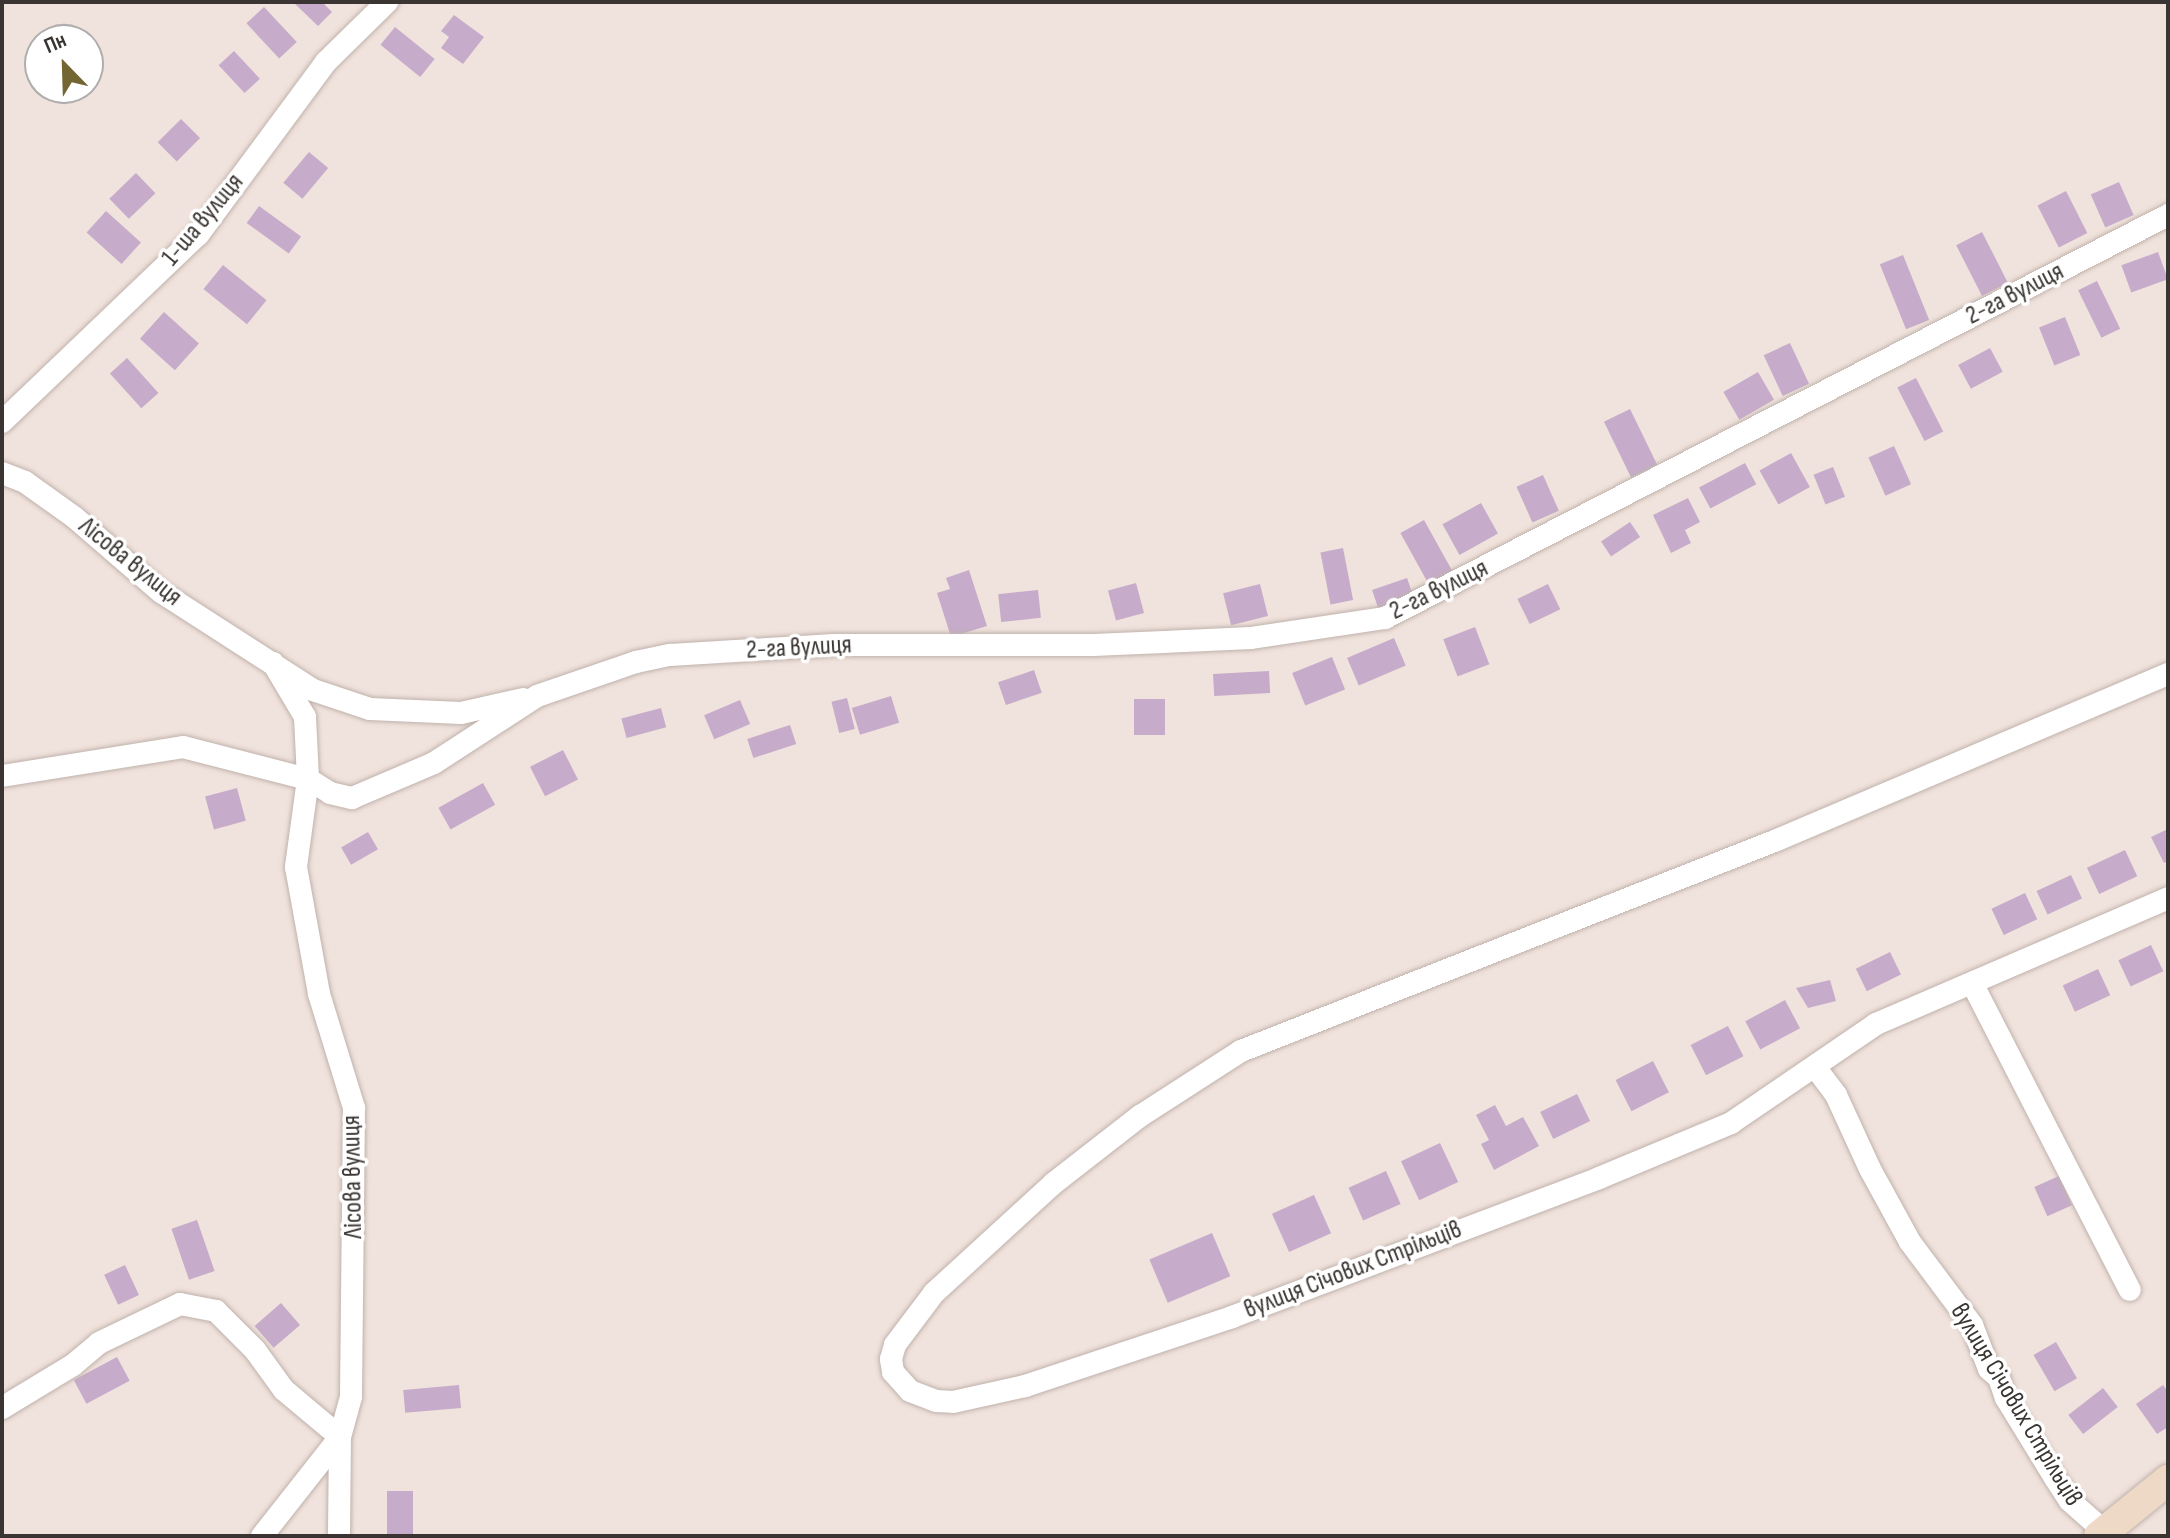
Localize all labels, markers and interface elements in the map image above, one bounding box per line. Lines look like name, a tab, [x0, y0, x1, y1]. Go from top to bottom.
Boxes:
north arrow	[24, 24, 104, 104]
text: Пн	[40, 27, 70, 60]
street label: 1-ша вулиця	[155, 167, 251, 273]
street label: 2-га вулиця	[1961, 256, 2069, 332]
street label: Лісова вулиця	[72, 511, 188, 613]
street label: 2-га вулиця	[1385, 553, 1493, 627]
street label: 2-га вулиця	[745, 630, 853, 666]
street label: Лісова вулиця	[336, 1115, 370, 1239]
street label: вулиця Січових Стрільців	[1240, 1214, 1466, 1326]
street label: вулиця Січових Стрільців	[1943, 1298, 2089, 1512]

